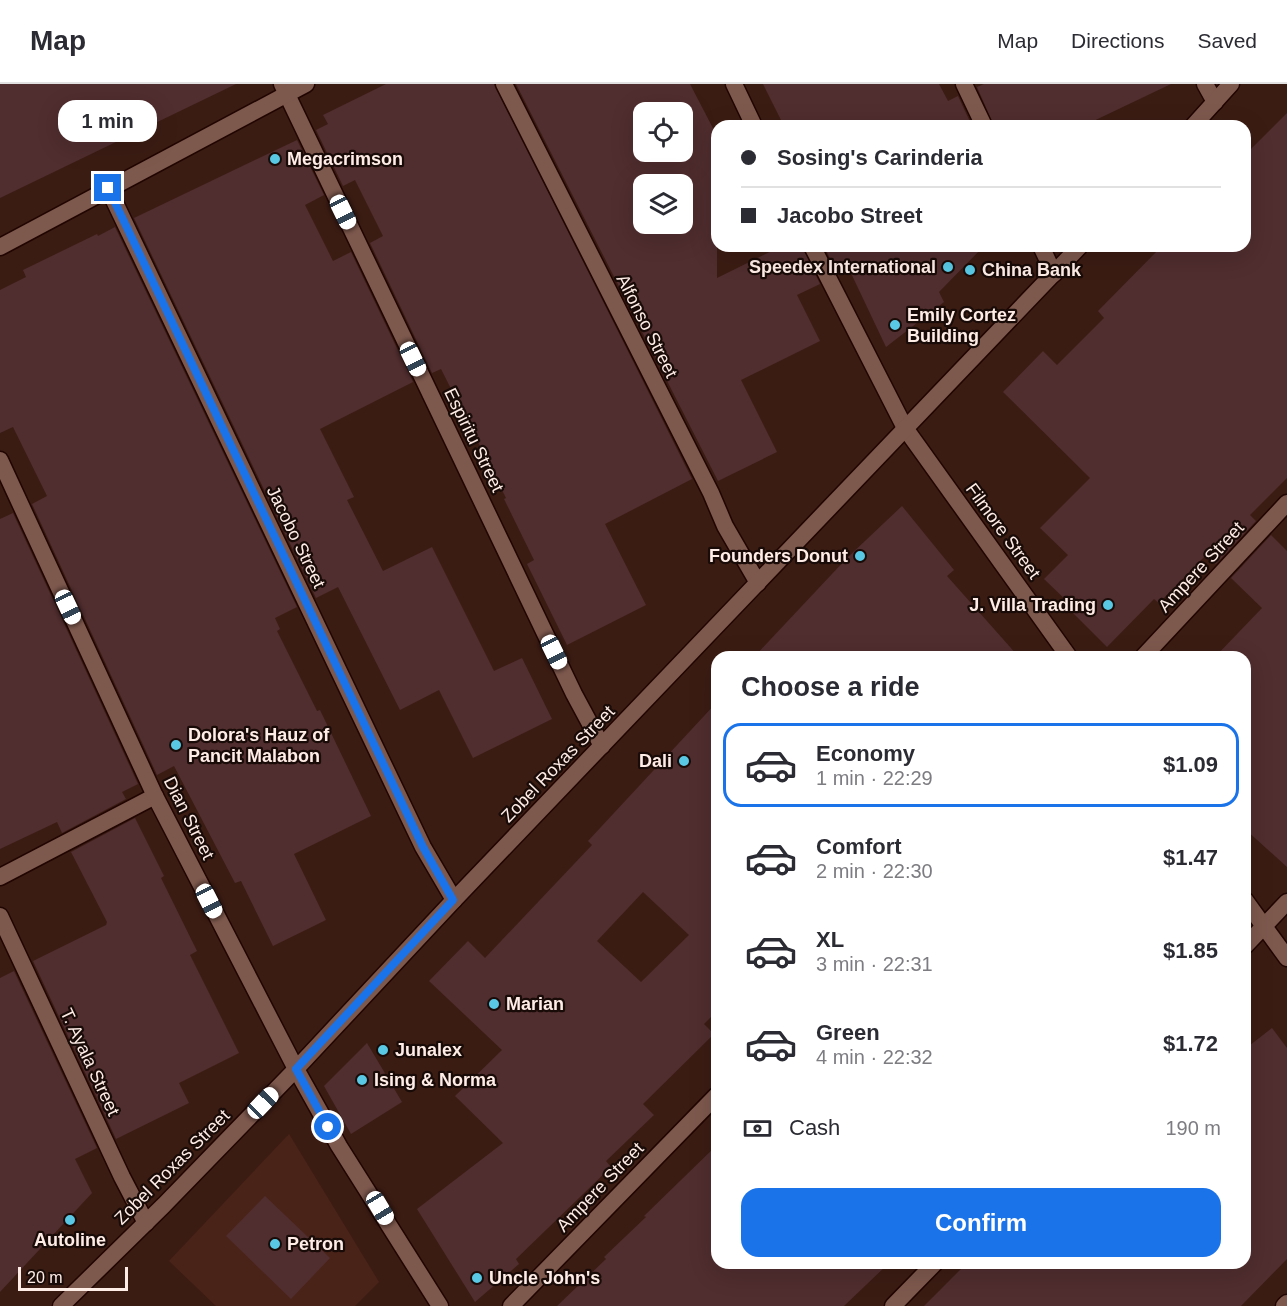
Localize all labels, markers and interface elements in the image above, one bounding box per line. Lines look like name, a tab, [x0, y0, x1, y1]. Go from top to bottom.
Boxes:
text: Map	[30, 25, 86, 56]
text: Map	[997, 29, 1038, 52]
text: Directions	[1071, 29, 1164, 52]
text: Saved	[1197, 29, 1257, 52]
callout: 1 min	[58, 101, 158, 143]
map controls	[633, 102, 693, 234]
button: locate	[633, 102, 693, 162]
text: 1 min	[81, 110, 134, 132]
text: Sosing's Carinderia	[777, 145, 983, 170]
place label: Megacrimson	[287, 149, 403, 169]
marker: Megacrimson	[268, 152, 282, 166]
route end	[94, 174, 121, 201]
button: layers	[633, 174, 693, 234]
car	[327, 192, 359, 232]
text: Jacobo Street	[777, 203, 923, 228]
place label: Speedex International	[749, 257, 936, 277]
marker: Speedex International	[941, 260, 955, 274]
place label: China Bank	[982, 260, 1082, 280]
marker: China Bank	[963, 263, 977, 277]
street label: Alfonso Street	[612, 271, 682, 381]
place label: Emily Cortez Building	[907, 305, 1016, 346]
marker: Emily Cortez Building	[888, 318, 902, 332]
car	[397, 339, 429, 379]
street label: Espiritu Street	[440, 385, 508, 495]
street label: Filmore Street	[962, 479, 1044, 583]
street label: Jacobo Street	[263, 483, 329, 591]
street label: Ampere Street	[1154, 518, 1248, 616]
place label: Founders Donut	[709, 546, 848, 566]
marker: Founders Donut	[853, 549, 867, 563]
car	[52, 587, 84, 627]
place label: J. Villa Trading	[969, 595, 1096, 615]
marker: J. Villa Trading	[1101, 598, 1115, 612]
car	[538, 632, 570, 672]
text: Choose a ride	[741, 672, 920, 702]
street label: Zobel Roxas Street	[497, 702, 619, 826]
place label: Dolora's Hauz of Pancit Malabon	[188, 725, 330, 766]
marker: Dolora's Hauz of Pancit Malabon	[169, 738, 183, 752]
icon: car	[744, 738, 798, 792]
text: Economy	[816, 741, 915, 766]
place label: Dali	[639, 751, 672, 771]
text: $1.09	[1163, 752, 1218, 777]
marker: Dali	[677, 754, 691, 768]
text: 1 min · 22:29	[816, 767, 933, 789]
street label: Dian Street	[160, 773, 218, 863]
icon: car	[744, 831, 798, 885]
text: Comfort	[816, 834, 902, 859]
text: $1.47	[1163, 845, 1218, 870]
text: 2 min · 22:30	[816, 860, 933, 882]
car	[193, 881, 225, 921]
icon: car	[744, 924, 798, 978]
text: XL	[816, 927, 844, 952]
text: $1.85	[1163, 938, 1218, 963]
text: 3 min · 22:31	[816, 953, 933, 975]
place label: Marian	[506, 994, 564, 1014]
marker: Marian	[487, 997, 501, 1011]
street label: T. Ayala Street	[56, 1005, 124, 1119]
icon: car	[744, 1017, 798, 1071]
text: Green	[816, 1020, 880, 1045]
text: $1.72	[1163, 1031, 1218, 1056]
place label: Junalex	[395, 1040, 462, 1060]
marker: Junalex	[376, 1043, 390, 1057]
text: 4 min · 22:32	[816, 1046, 933, 1068]
place label: Ising & Norma	[374, 1070, 497, 1090]
marker: Ising & Norma	[355, 1073, 369, 1087]
car	[244, 1084, 282, 1122]
street label: Zobel Roxas Street	[110, 1105, 234, 1229]
icon: cash	[741, 1112, 774, 1145]
route start	[314, 1113, 341, 1140]
text: Cash	[789, 1115, 840, 1140]
text: 190 m	[1165, 1117, 1221, 1139]
street label: Ampere Street	[552, 1138, 648, 1236]
car	[363, 1188, 397, 1228]
button: Confirm	[741, 1188, 1221, 1257]
marker: Autoline	[63, 1213, 77, 1227]
place label: Autoline	[34, 1230, 106, 1250]
place label: Petron	[287, 1234, 344, 1254]
marker: Petron	[268, 1237, 282, 1251]
scale bar	[18, 1264, 128, 1292]
place label: Uncle John's	[489, 1268, 600, 1288]
text: 20 m	[27, 1269, 63, 1286]
marker: Uncle John's	[470, 1271, 484, 1285]

